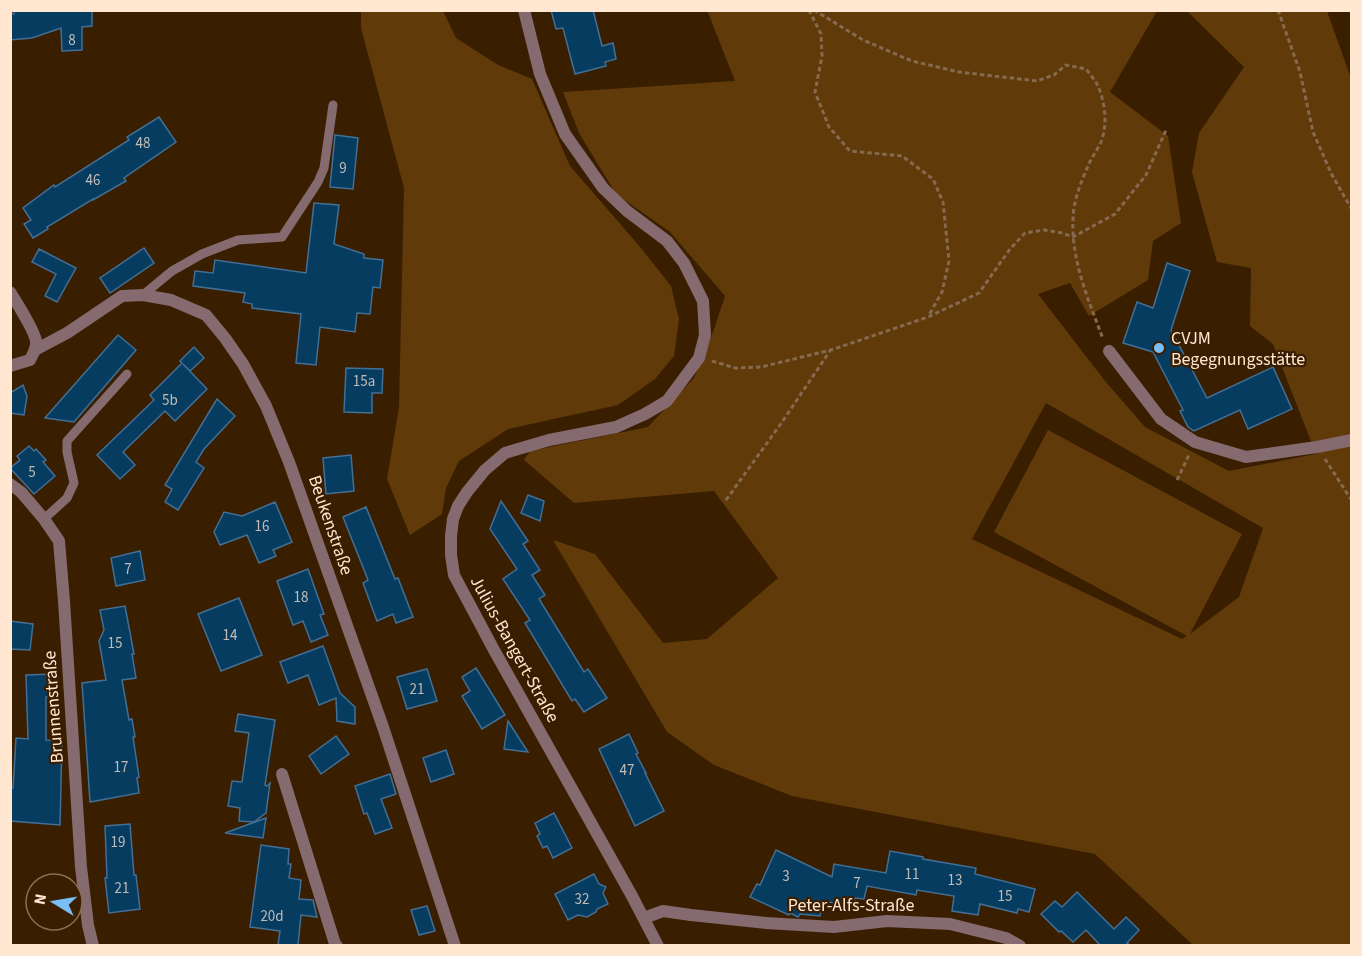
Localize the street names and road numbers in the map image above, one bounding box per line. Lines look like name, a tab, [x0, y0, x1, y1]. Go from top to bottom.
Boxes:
street label: Beukenstraße	[302, 472, 359, 579]
street label: Julius-Bangert-Straße	[464, 571, 565, 727]
street label: Brunnenstraße	[37, 650, 70, 764]
street label: Peter-Alfs-Straße	[788, 893, 914, 918]

